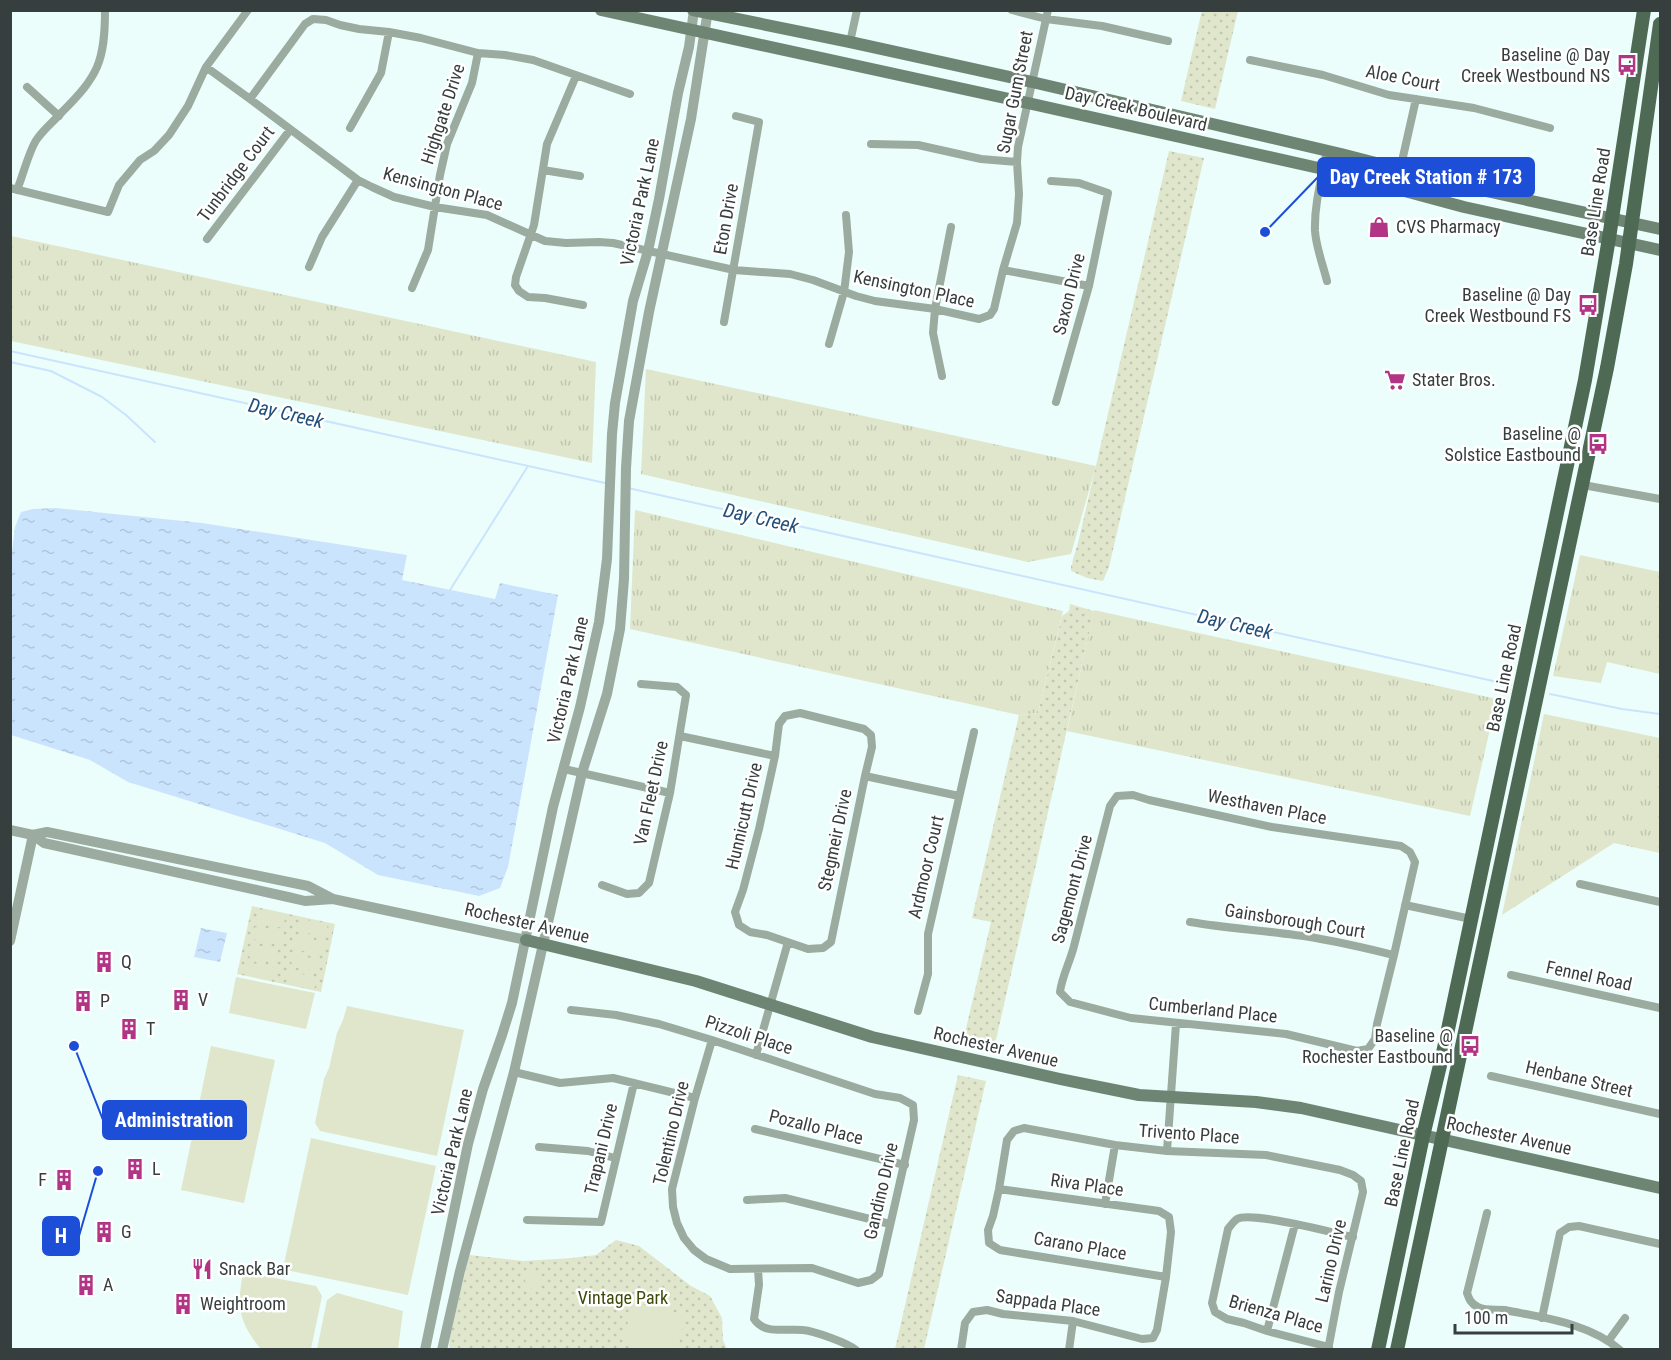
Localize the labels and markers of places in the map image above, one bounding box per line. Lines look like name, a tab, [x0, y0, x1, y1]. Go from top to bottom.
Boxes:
place label: Baseline @ Day Creek Westbound NS	[1461, 44, 1610, 86]
bus stop icon: Baseline @ Day Creek Westbound NS	[1615, 53, 1639, 77]
callout: Day Creek Station # 173	[1318, 158, 1534, 196]
shop icon: CVS Pharmacy	[1367, 215, 1391, 239]
place label: CVS Pharmacy	[1396, 216, 1501, 237]
place label: Baseline @ Day Creek Westbound FS	[1425, 284, 1571, 326]
bus stop icon: Baseline @ Day Creek Westbound FS	[1576, 293, 1600, 317]
supermarket icon: Stater Bros.	[1383, 368, 1407, 392]
place label: Stater Bros.	[1412, 369, 1496, 390]
place label: Baseline @ Solstice Eastbound	[1445, 423, 1581, 465]
bus stop icon: Baseline @ Solstice Eastbound	[1586, 432, 1610, 456]
building icon: Q	[92, 950, 116, 974]
place label: Q	[121, 951, 132, 972]
building icon: V	[169, 988, 193, 1012]
building icon: P	[71, 989, 95, 1013]
place label: V	[198, 989, 208, 1010]
place label: P	[100, 990, 110, 1011]
building icon: T	[117, 1017, 141, 1041]
place label: T	[146, 1018, 155, 1039]
place label: Baseline @ Rochester Eastbound	[1302, 1025, 1453, 1067]
bus stop icon: Baseline @ Rochester Eastbound	[1458, 1034, 1482, 1058]
callout: Administration	[103, 1101, 246, 1139]
building icon: L	[123, 1157, 147, 1181]
place label: L	[152, 1158, 161, 1179]
building icon: F	[52, 1168, 76, 1192]
place label: F	[38, 1169, 47, 1190]
callout: H	[43, 1217, 79, 1255]
building icon: G	[92, 1220, 116, 1244]
place label: G	[121, 1221, 132, 1242]
restaurant icon: Snack Bar	[190, 1257, 214, 1281]
place label: Snack Bar	[219, 1258, 291, 1279]
building icon: A	[74, 1273, 98, 1297]
place label: A	[103, 1274, 114, 1295]
building icon: Weightroom	[171, 1292, 195, 1316]
place label: Weightroom	[200, 1293, 286, 1314]

